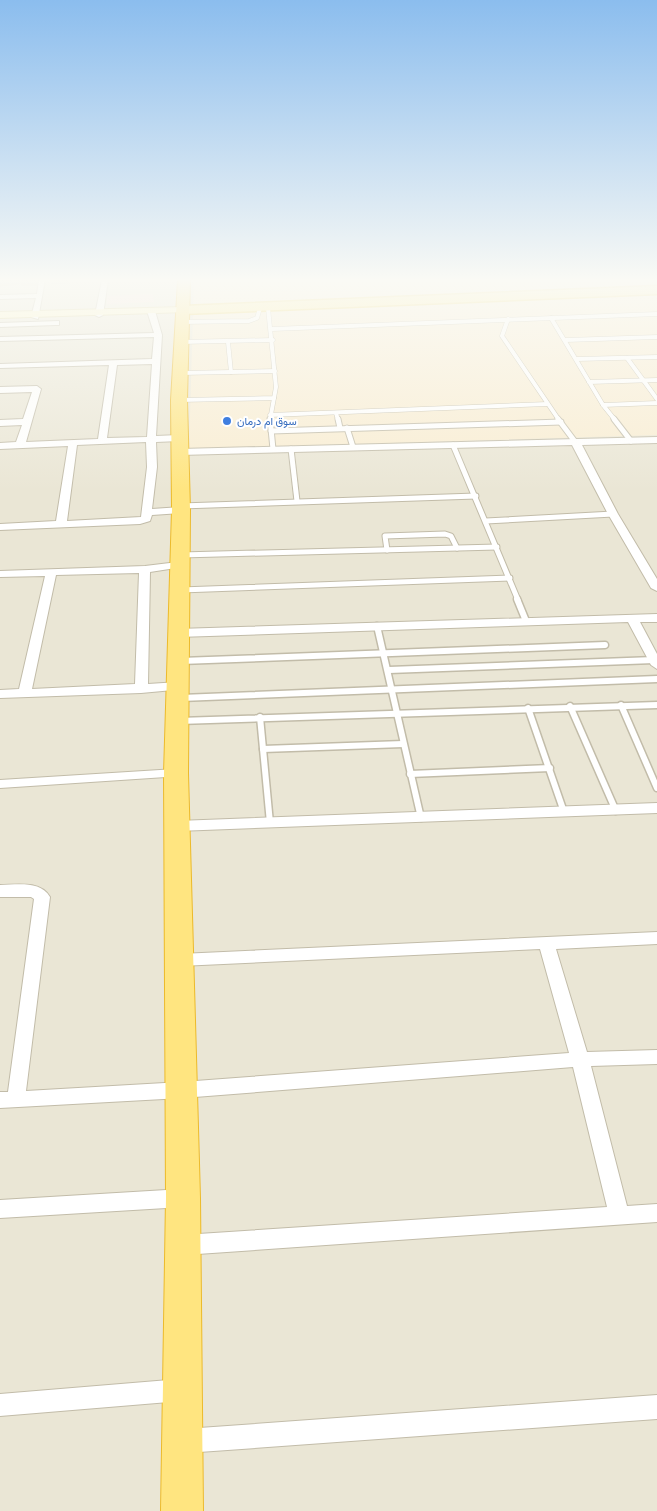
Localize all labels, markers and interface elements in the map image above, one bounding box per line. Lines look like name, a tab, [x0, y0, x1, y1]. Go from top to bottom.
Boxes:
marker: سوق ام درمان	[221, 415, 233, 427]
place label: سوق ام درمان	[237, 415, 297, 429]

